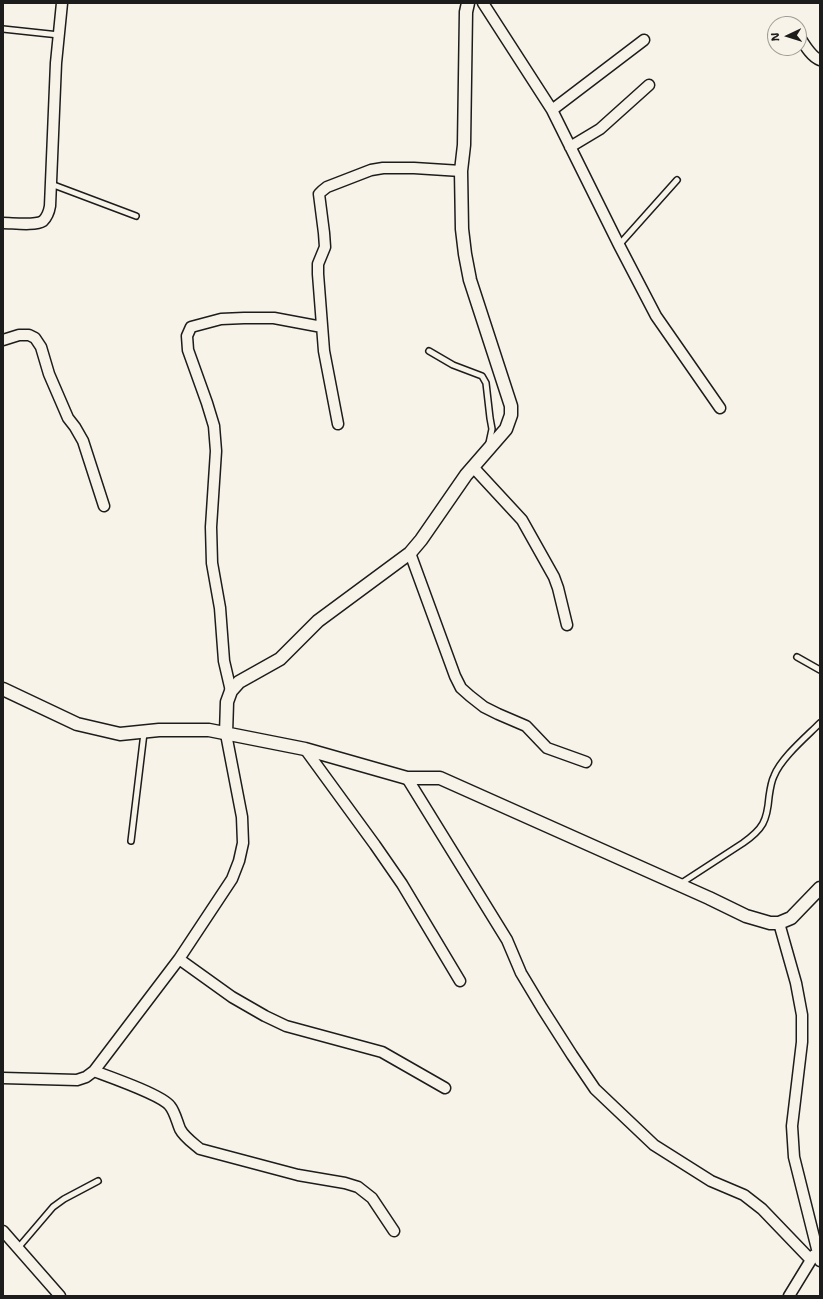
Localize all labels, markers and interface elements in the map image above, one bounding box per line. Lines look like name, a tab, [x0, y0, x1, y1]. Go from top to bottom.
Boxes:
north arrow	[767, 16, 807, 56]
text: N	[768, 32, 783, 42]

